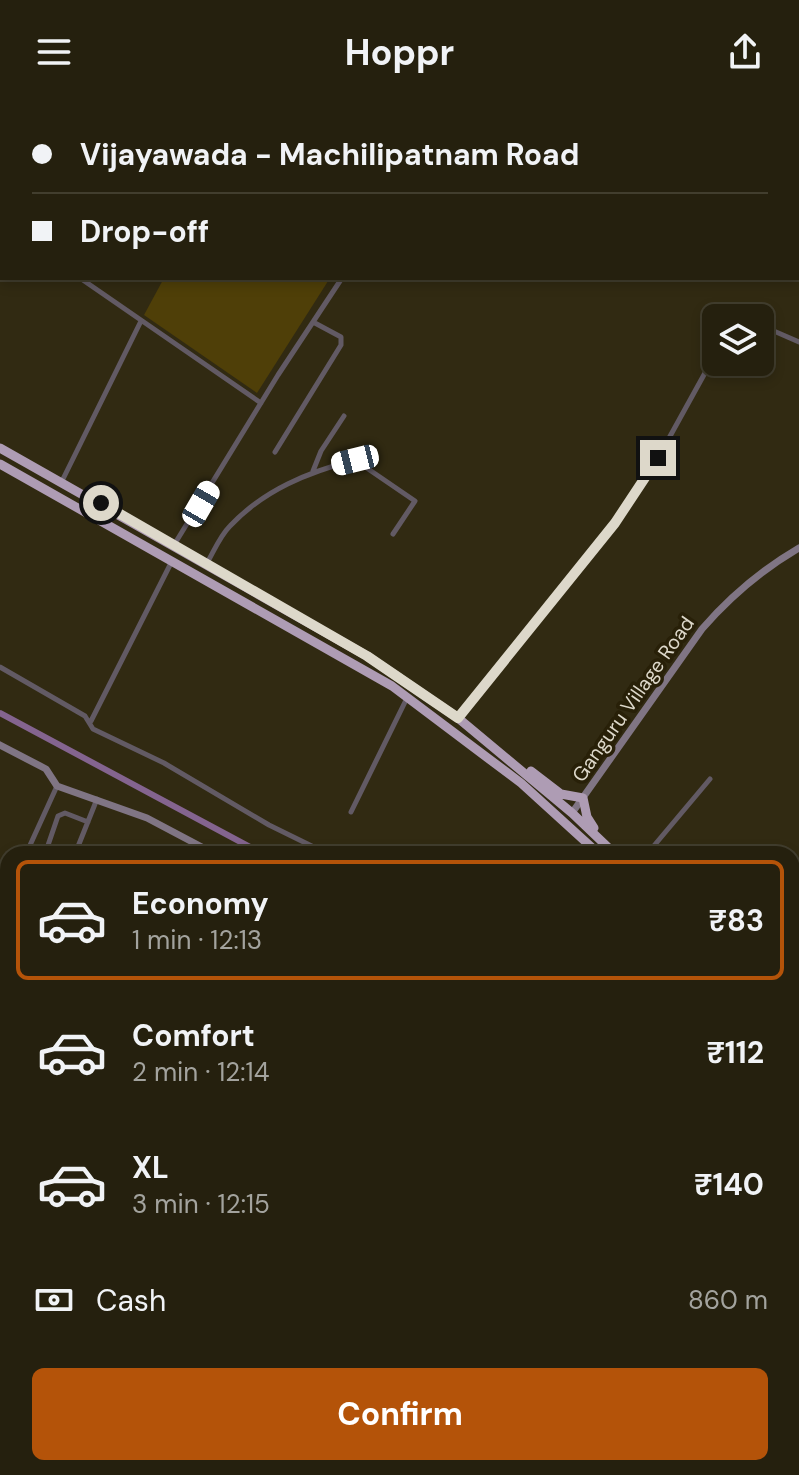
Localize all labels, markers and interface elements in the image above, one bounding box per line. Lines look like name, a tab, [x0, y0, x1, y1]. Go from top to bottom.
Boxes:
text: Hoppr	[345, 29, 454, 76]
icon: menu	[32, 30, 76, 74]
icon: share	[723, 30, 767, 74]
text: Vijayawada - Machilipatnam Road	[80, 135, 579, 174]
text: Drop-off	[80, 212, 209, 251]
map controls	[702, 304, 774, 376]
button: layers	[702, 304, 774, 376]
route end	[640, 440, 676, 476]
car	[329, 443, 381, 477]
car	[179, 477, 223, 531]
route start	[83, 485, 119, 521]
street label: Ganguru Village Road	[566, 611, 700, 787]
icon: car	[36, 884, 108, 956]
text: Economy	[132, 884, 269, 923]
text: ₹83	[708, 901, 764, 940]
text: 1 min · 12:13	[132, 923, 262, 957]
icon: car	[36, 1016, 108, 1088]
text: Comfort	[132, 1016, 255, 1055]
text: ₹112	[706, 1033, 764, 1072]
text: 2 min · 12:14	[132, 1055, 269, 1089]
icon: car	[36, 1148, 108, 1220]
text: XL	[132, 1148, 169, 1187]
text: ₹140	[694, 1165, 764, 1204]
text: 3 min · 12:15	[132, 1187, 270, 1221]
icon: cash	[32, 1278, 76, 1322]
text: Cash	[96, 1281, 166, 1320]
text: 860 m	[688, 1283, 768, 1317]
button: Confirm	[32, 1368, 768, 1460]

